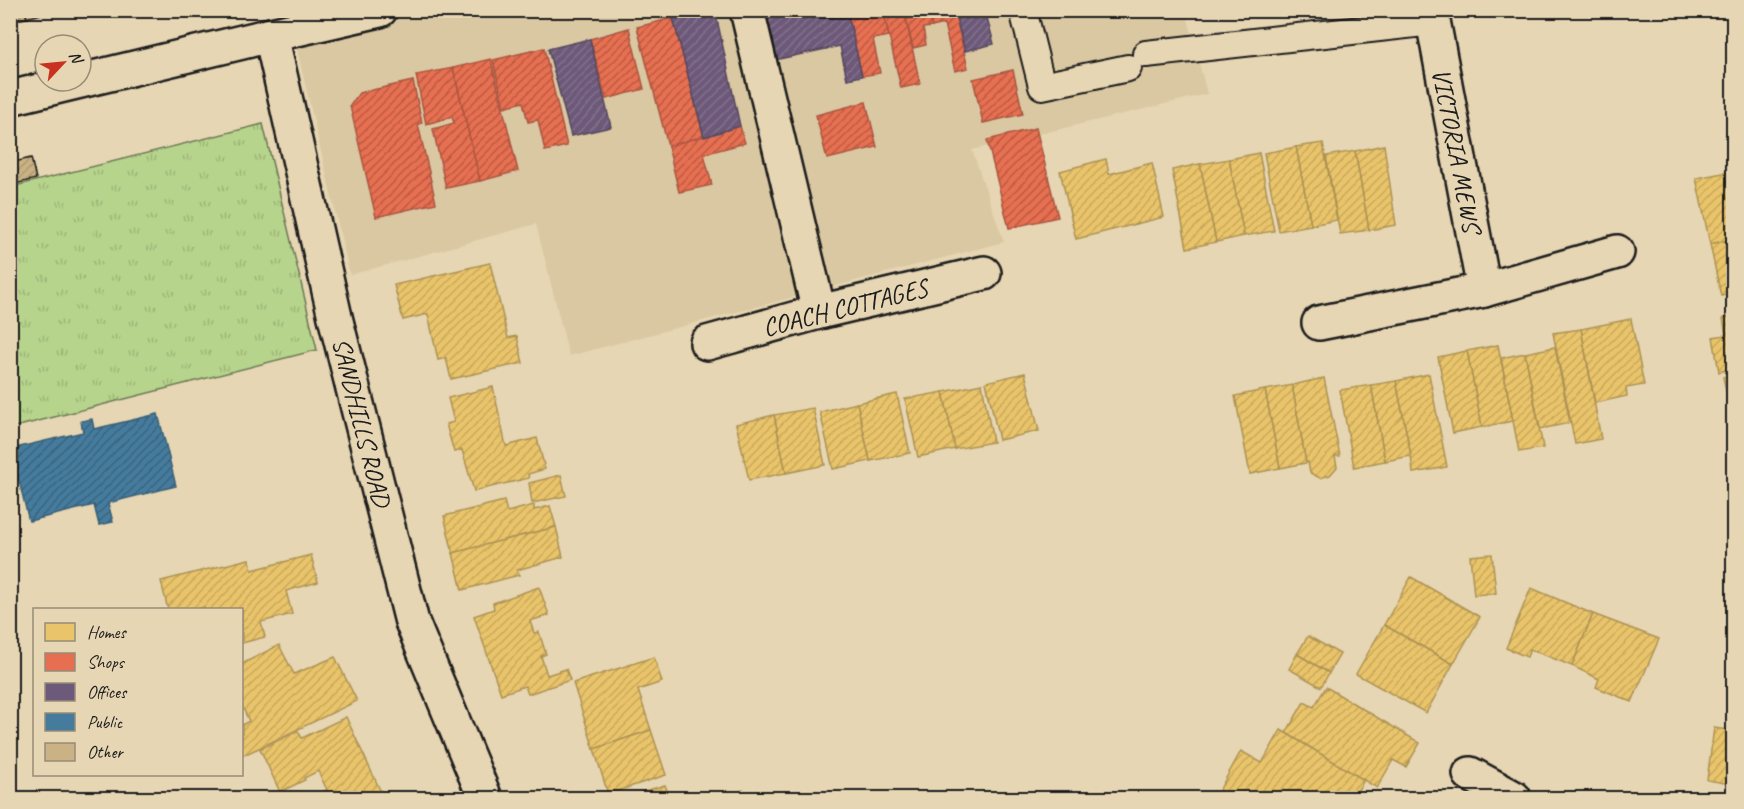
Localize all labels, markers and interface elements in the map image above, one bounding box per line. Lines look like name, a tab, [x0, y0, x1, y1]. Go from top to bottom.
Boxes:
north arrow	[33, 33, 93, 93]
text: N	[64, 48, 88, 68]
street label: VICTORIA MEWS	[1424, 65, 1490, 240]
street label: COACH COTTAGES	[759, 270, 934, 344]
street label: SANDHILLS ROAD	[325, 334, 399, 513]
legend	[33, 608, 243, 776]
text: Homes	[87, 621, 127, 643]
text: Shops	[87, 651, 126, 673]
text: Offices	[87, 681, 128, 703]
text: Public	[87, 711, 124, 733]
text: Other	[87, 741, 124, 763]

